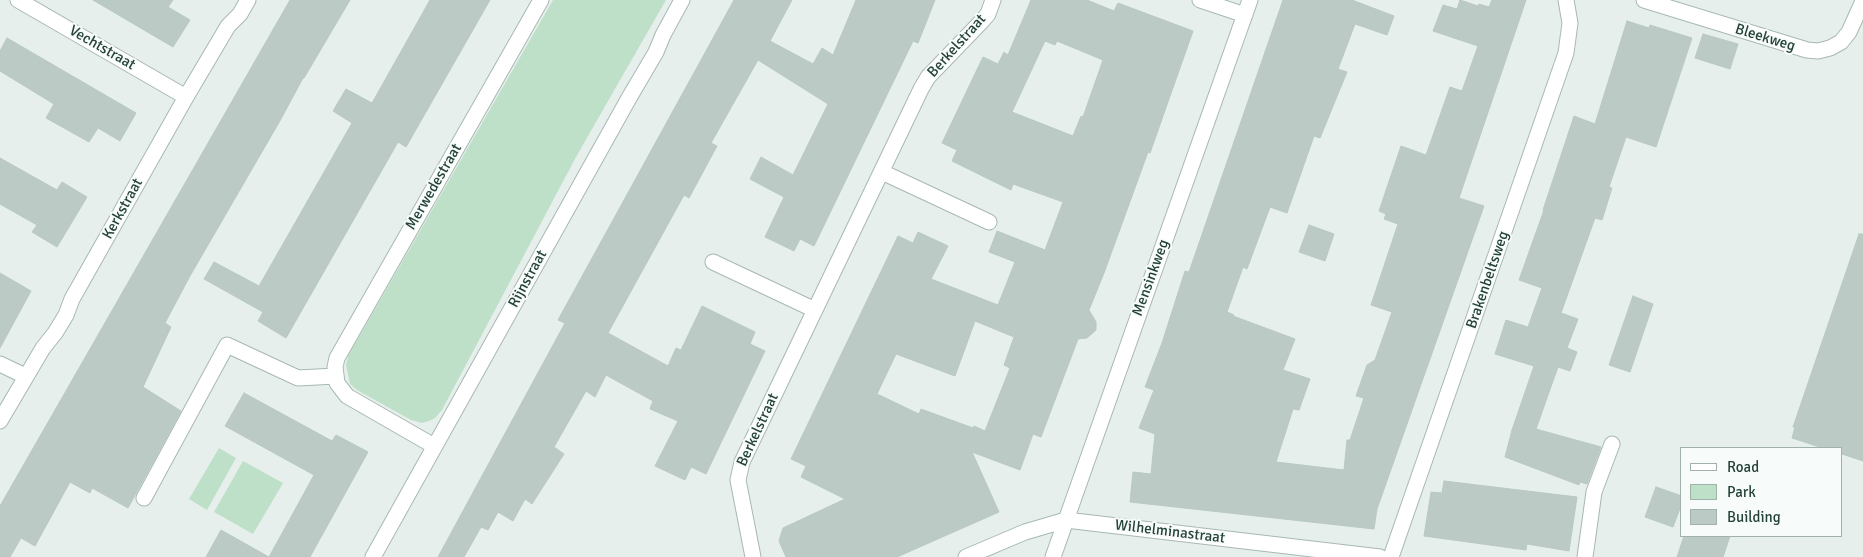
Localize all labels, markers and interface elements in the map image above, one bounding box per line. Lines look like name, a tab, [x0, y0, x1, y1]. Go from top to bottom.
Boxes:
street label: Berkelstraat	[924, 11, 990, 81]
street label: Bleekweg	[1733, 20, 1797, 56]
street label: Vechtstraat	[66, 22, 138, 74]
street label: Merwedestraat	[402, 141, 466, 233]
street label: Kerkstraat	[99, 175, 147, 243]
street label: Brakenbeltsweg	[1463, 229, 1513, 331]
street label: Mensinkweg	[1129, 237, 1173, 319]
street label: Rijnstraat	[505, 247, 551, 311]
street label: Berkelstraat	[733, 391, 783, 469]
legend	[1680, 447, 1843, 537]
text: Road	[1727, 458, 1759, 476]
text: Park	[1727, 483, 1756, 501]
text: Building	[1727, 508, 1781, 526]
street label: Wilhelminastraat	[1114, 516, 1226, 548]

